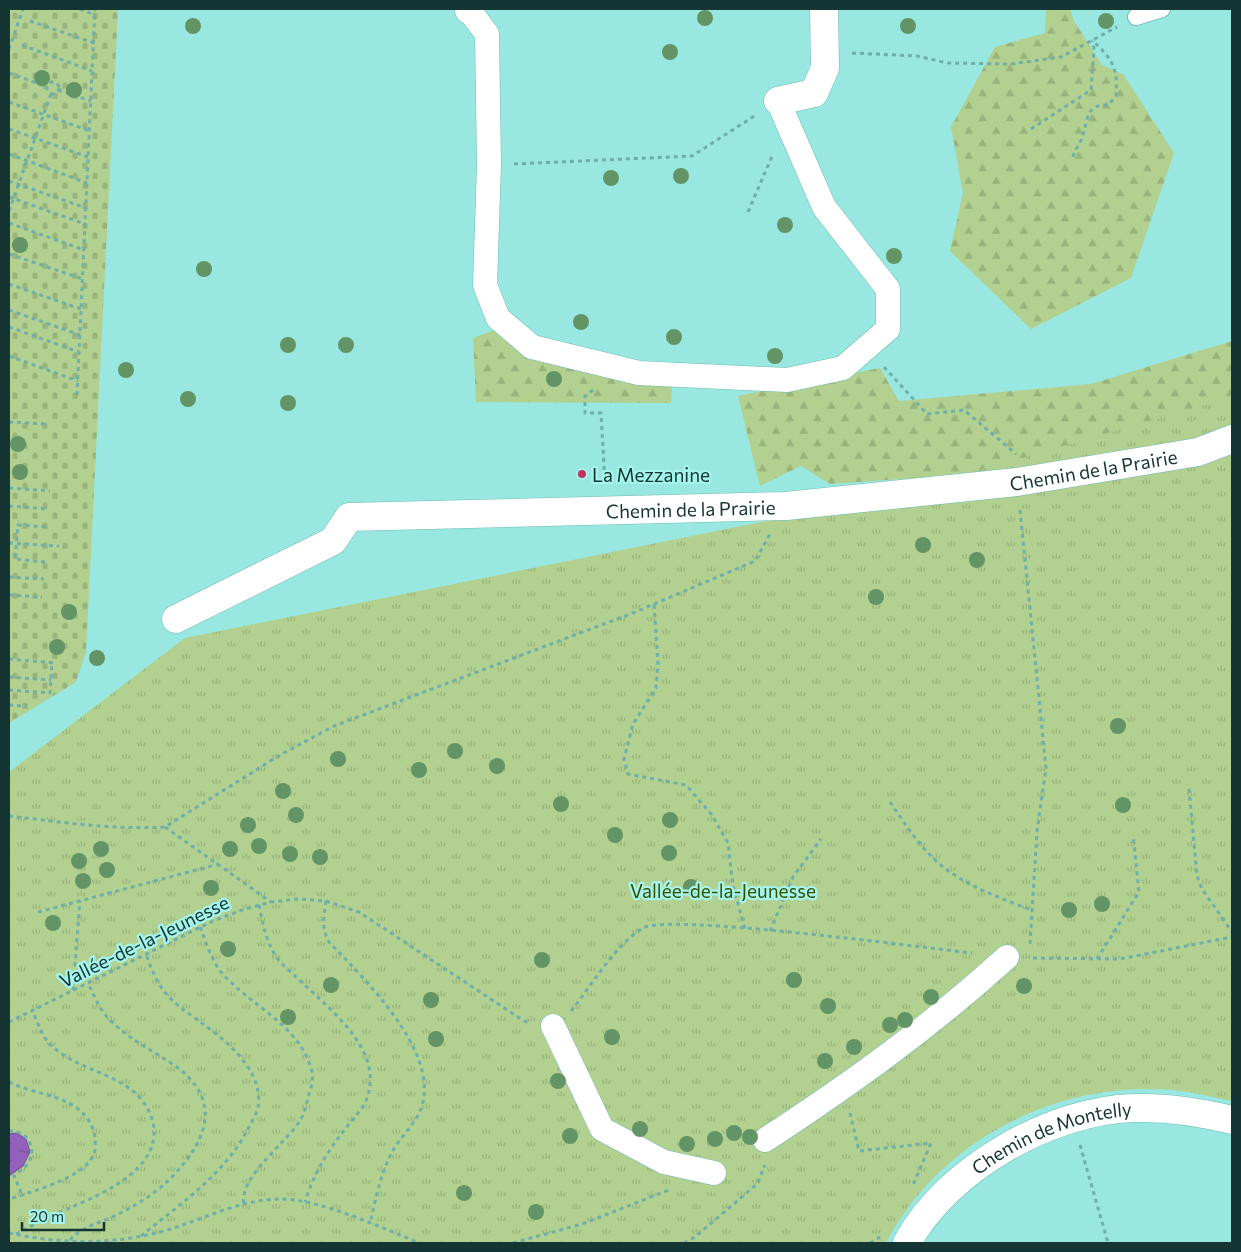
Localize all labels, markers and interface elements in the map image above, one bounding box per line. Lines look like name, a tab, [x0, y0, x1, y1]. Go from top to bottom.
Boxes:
street label: Chemin de la Prairie	[1008, 444, 1179, 494]
place label: La Mezzanine	[592, 463, 710, 486]
marker: La Mezzanine	[576, 468, 588, 480]
street label: Chemin de la Prairie	[606, 495, 776, 522]
park label: Vallée-de-la-Jeunesse	[630, 879, 816, 902]
street label: Vallée-de-la-Jeunesse	[55, 890, 233, 992]
street label: Chemin de Montelly	[967, 1097, 1133, 1178]
scale bar	[22, 1200, 105, 1232]
text: 20 m	[30, 1207, 64, 1225]

